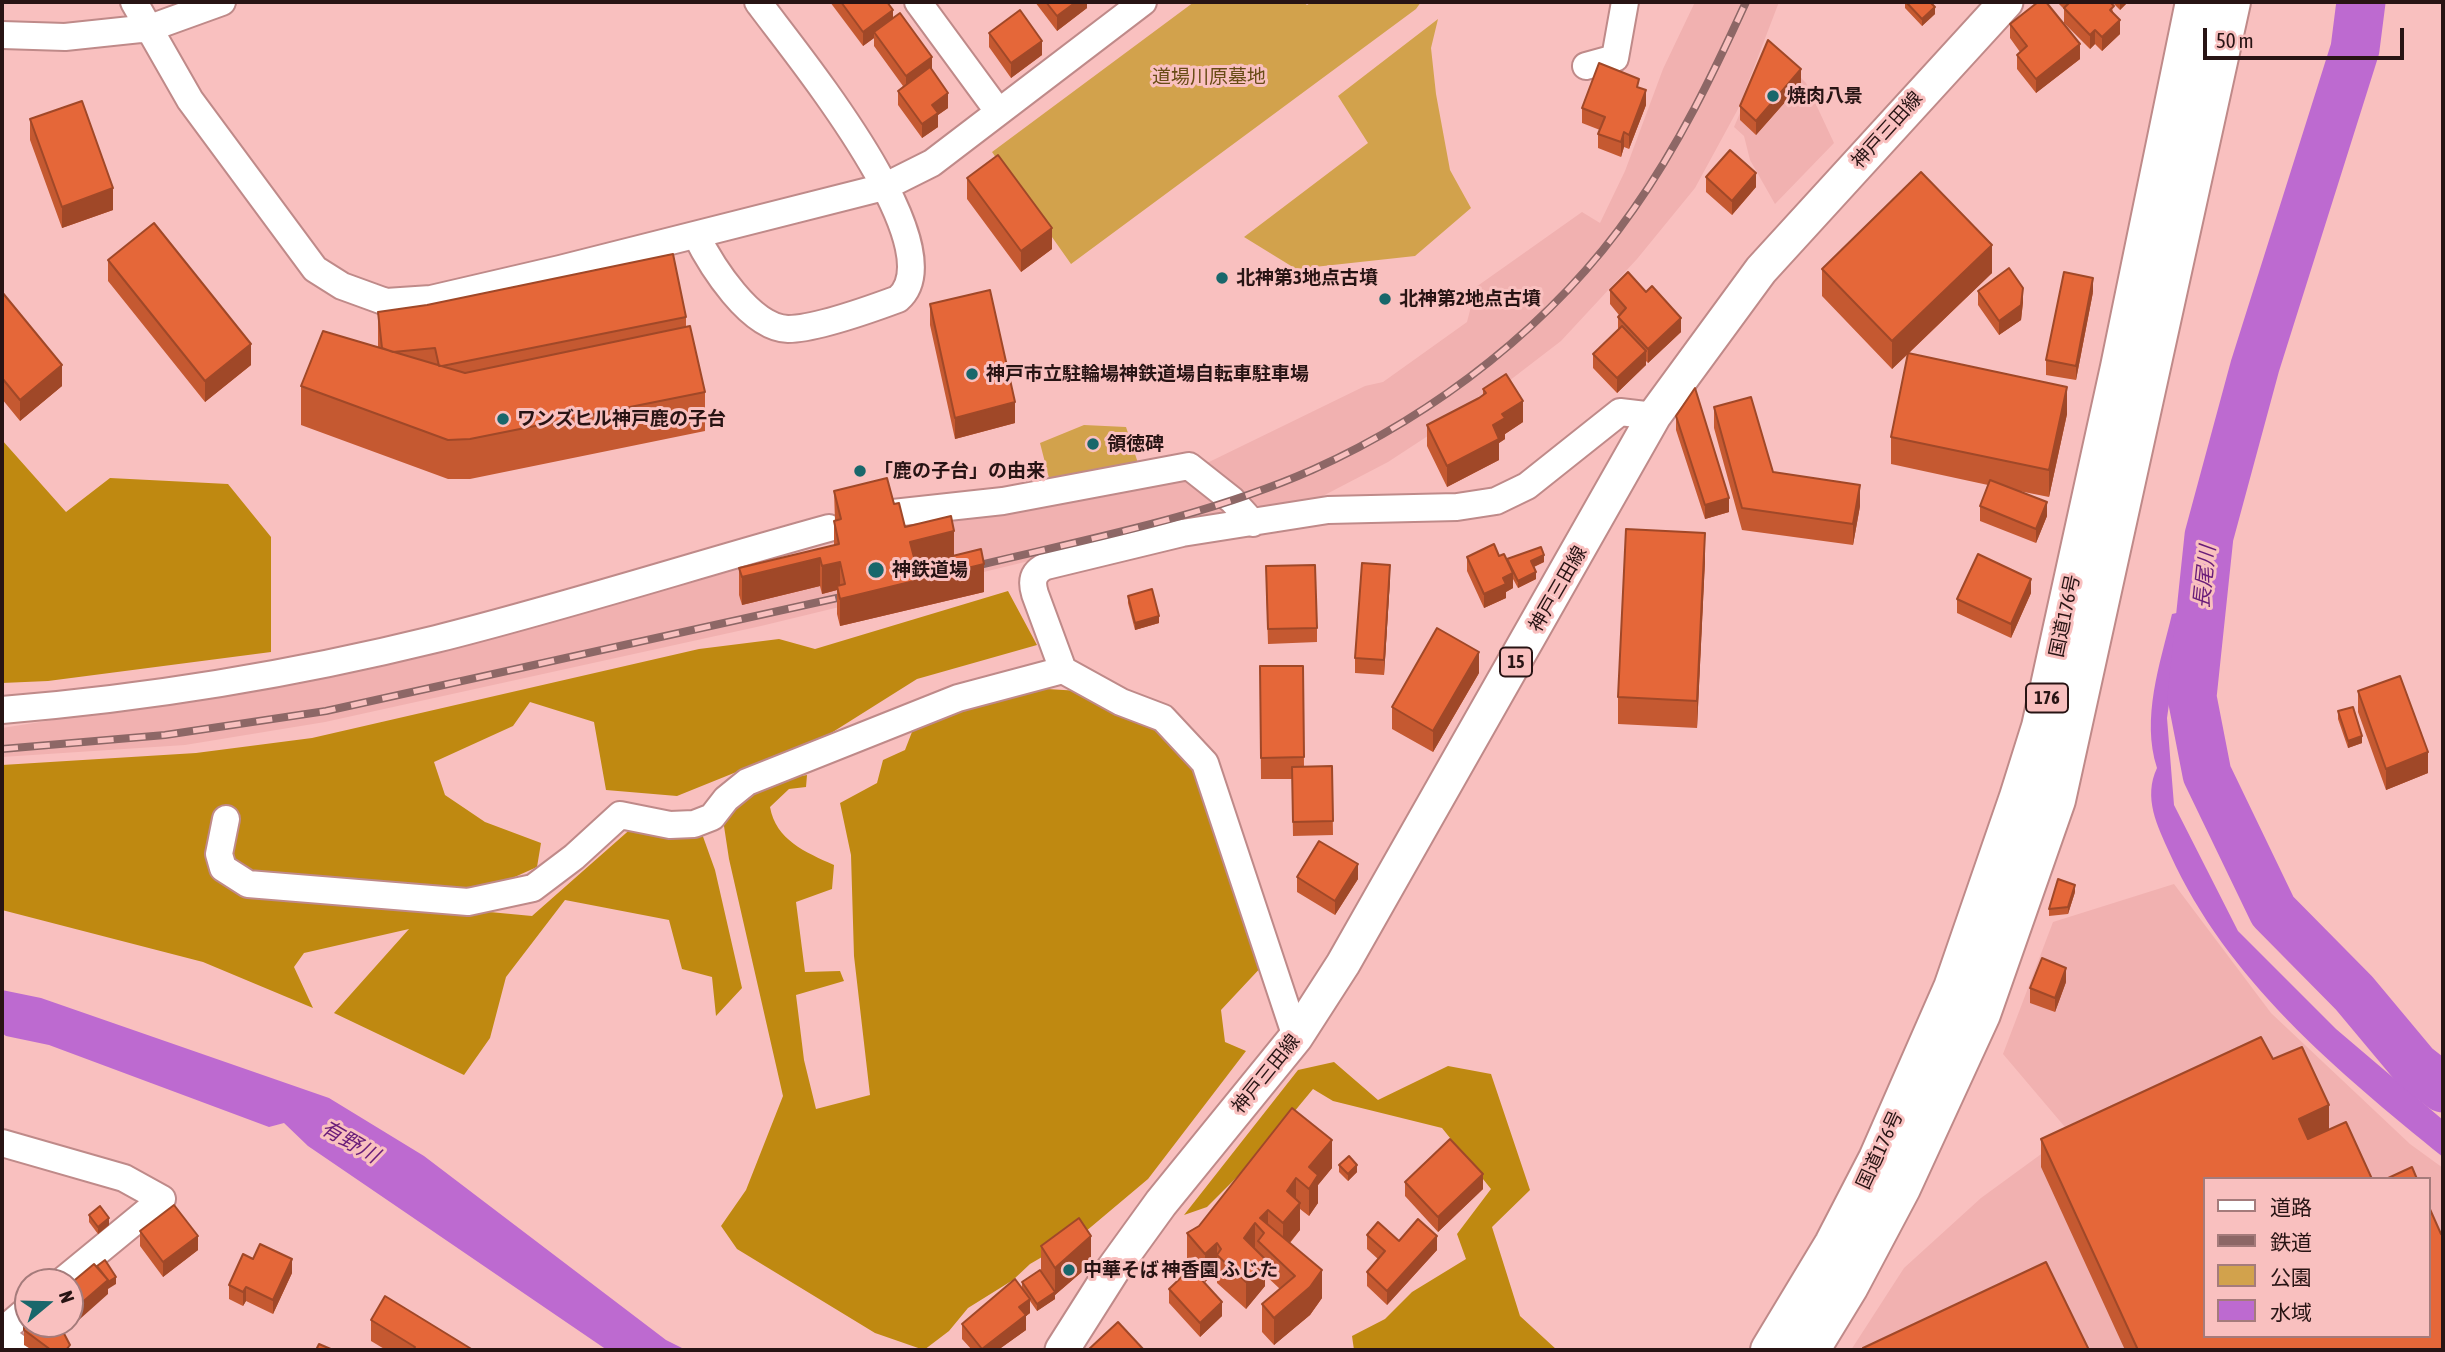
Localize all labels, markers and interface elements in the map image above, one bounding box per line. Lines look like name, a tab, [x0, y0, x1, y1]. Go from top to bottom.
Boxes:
scale bar	[2207, 14, 2408, 58]
text: 50 m	[2216, 28, 2254, 52]
park label: 道場川原墓地	[1152, 66, 1266, 88]
place label: 焼肉八景	[1787, 85, 1863, 107]
street label: 神戸三田線	[1847, 87, 1927, 173]
marker: 焼肉八景	[1765, 88, 1781, 104]
place label: 北神第3地点古墳	[1236, 267, 1378, 289]
marker: 北神第3地点古墳	[1214, 270, 1230, 286]
place label: 北神第2地点古墳	[1399, 288, 1541, 310]
marker: 北神第2地点古墳	[1377, 291, 1393, 307]
place label: 神戸市立駐輪場神鉄道場自転車駐車場	[986, 363, 1309, 385]
marker: 神戸市立駐輪場神鉄道場自転車駐車場	[964, 366, 980, 382]
place label: ワンズヒル神戸鹿の子台	[517, 408, 726, 430]
marker: ワンズヒル神戸鹿の子台	[495, 411, 511, 427]
place label: 領徳碑	[1107, 433, 1164, 455]
marker: 領徳碑	[1085, 436, 1101, 452]
place label: 「鹿の子台」の由来	[874, 460, 1045, 482]
marker: 「鹿の子台」の由来	[852, 463, 868, 479]
street label: 神戸三田線	[1524, 542, 1592, 636]
water label: 長尾川	[2189, 544, 2221, 610]
place label: 神鉄道場	[892, 559, 968, 581]
marker: 神鉄道場	[866, 560, 886, 580]
street label: 国道176号	[2045, 573, 2085, 659]
road number: 15	[1500, 648, 1532, 676]
road number: 176	[2026, 684, 2068, 712]
street label: 神戸三田線	[1227, 1030, 1305, 1118]
street label: 国道176号	[1852, 1107, 1908, 1193]
water label: 有野川	[316, 1115, 384, 1169]
legend	[2204, 1177, 2431, 1338]
text: 道路	[2270, 1195, 2312, 1219]
text: 鉄道	[2270, 1230, 2312, 1254]
place label: 中華そば 神香園 ふじた	[1083, 1259, 1278, 1281]
marker: 中華そば 神香園 ふじた	[1061, 1262, 1077, 1278]
text: 公園	[2270, 1265, 2312, 1289]
north arrow	[14, 1268, 84, 1338]
text: N	[55, 1288, 79, 1306]
text: 水域	[2270, 1300, 2312, 1324]

